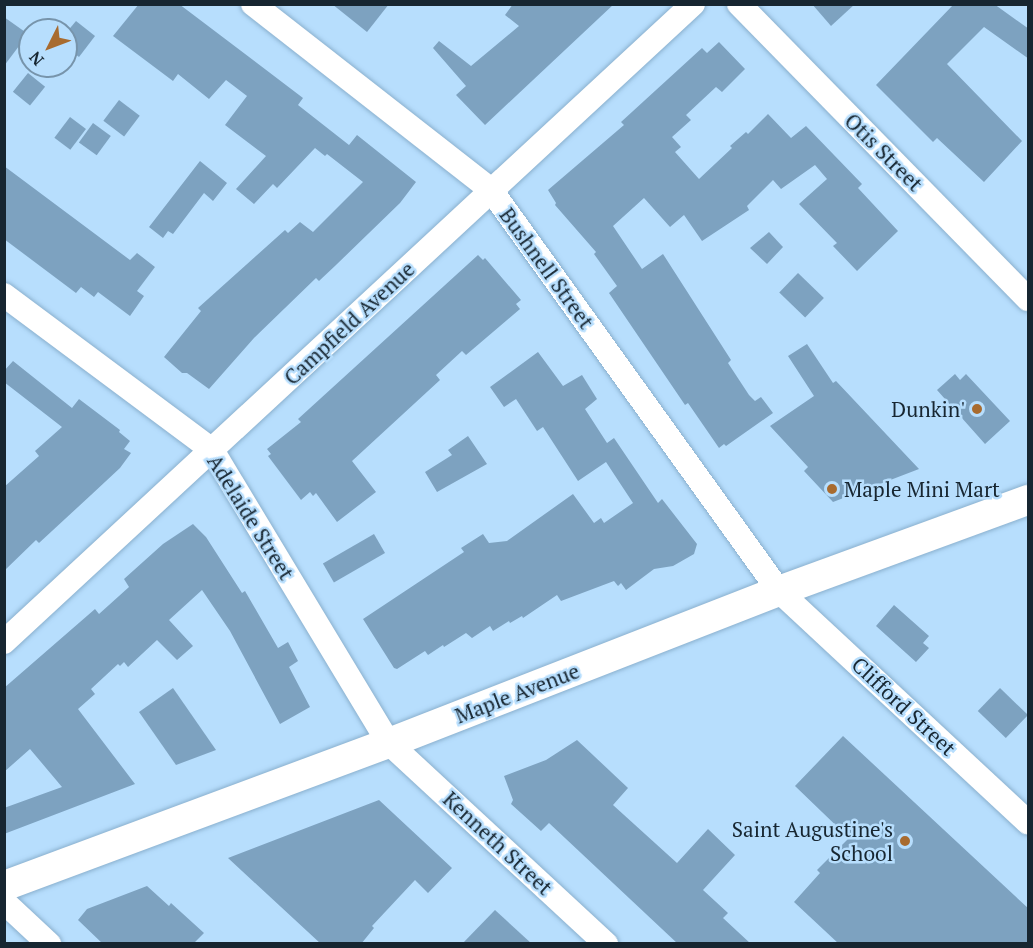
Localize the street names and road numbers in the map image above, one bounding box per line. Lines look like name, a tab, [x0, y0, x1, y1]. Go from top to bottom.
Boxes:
street label: Otis Street	[840, 108, 928, 196]
street label: Bushnell Street	[495, 203, 599, 333]
street label: Campfield Avenue	[279, 256, 419, 390]
street label: Adelaide Street	[202, 450, 300, 584]
street label: Clifford Street	[847, 652, 961, 760]
street label: Maple Avenue	[451, 658, 583, 728]
street label: Kenneth Street	[438, 786, 558, 900]

